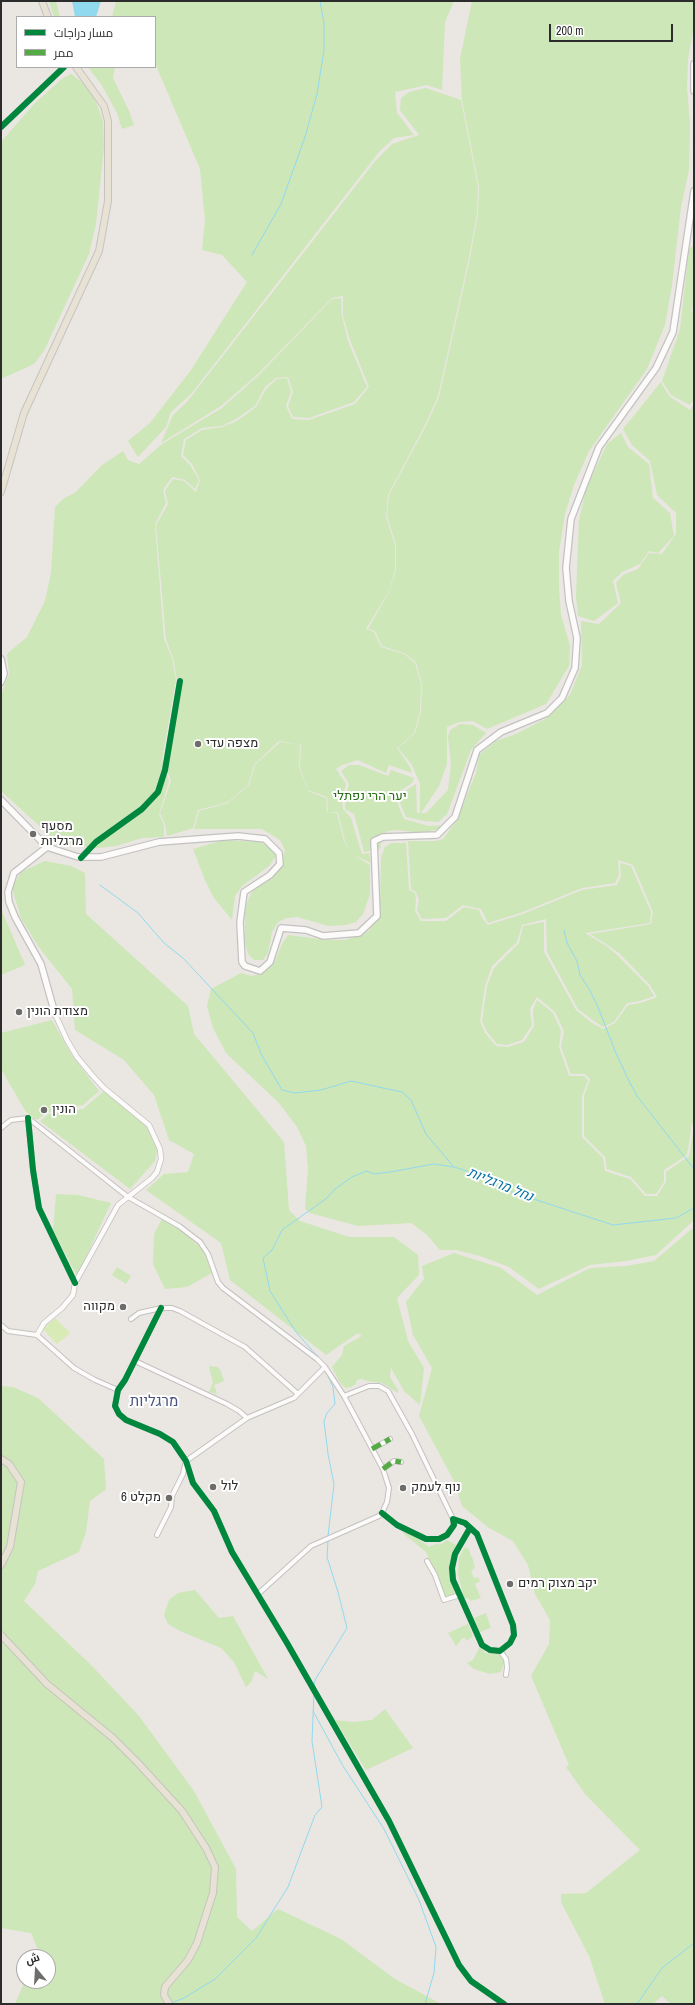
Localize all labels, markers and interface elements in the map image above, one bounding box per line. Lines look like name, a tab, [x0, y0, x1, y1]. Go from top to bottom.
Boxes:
legend	[16, 16, 156, 68]
scale bar	[551, 16, 675, 42]
text: 200 m	[556, 23, 583, 39]
text: مسار دراجات	[54, 25, 113, 41]
text: ممر	[54, 45, 73, 61]
place label: מצפה עדי	[206, 736, 258, 752]
marker: מצפה עדי	[193, 739, 203, 749]
park label: יער הרי נפתלי	[333, 789, 407, 805]
place label: מסעף מרגליות	[41, 819, 83, 850]
marker: מסעף מרגליות	[28, 829, 38, 839]
place label: מצודת הונין	[27, 1004, 88, 1020]
marker: מצודת הונין	[14, 1007, 24, 1017]
place label: הונין	[52, 1102, 76, 1118]
marker: הונין	[39, 1105, 49, 1115]
water label: נחל מרגליות	[465, 1164, 535, 1206]
place label: מקווה	[83, 1299, 115, 1315]
marker: מקווה	[118, 1302, 128, 1312]
district label: מרגליות	[130, 1393, 178, 1411]
place label: לול	[221, 1479, 238, 1495]
place label: נוף לעמק	[411, 1480, 461, 1496]
marker: לול	[208, 1482, 218, 1492]
marker: נוף לעמק	[398, 1483, 408, 1493]
place label: מקלט 6	[121, 1490, 161, 1506]
marker: מקלט 6	[164, 1493, 174, 1503]
place label: יקב מצוק רמים	[518, 1576, 597, 1592]
marker: יקב מצוק רמים	[505, 1579, 515, 1589]
north arrow	[16, 1949, 56, 1989]
text: ش	[24, 1950, 41, 1967]

